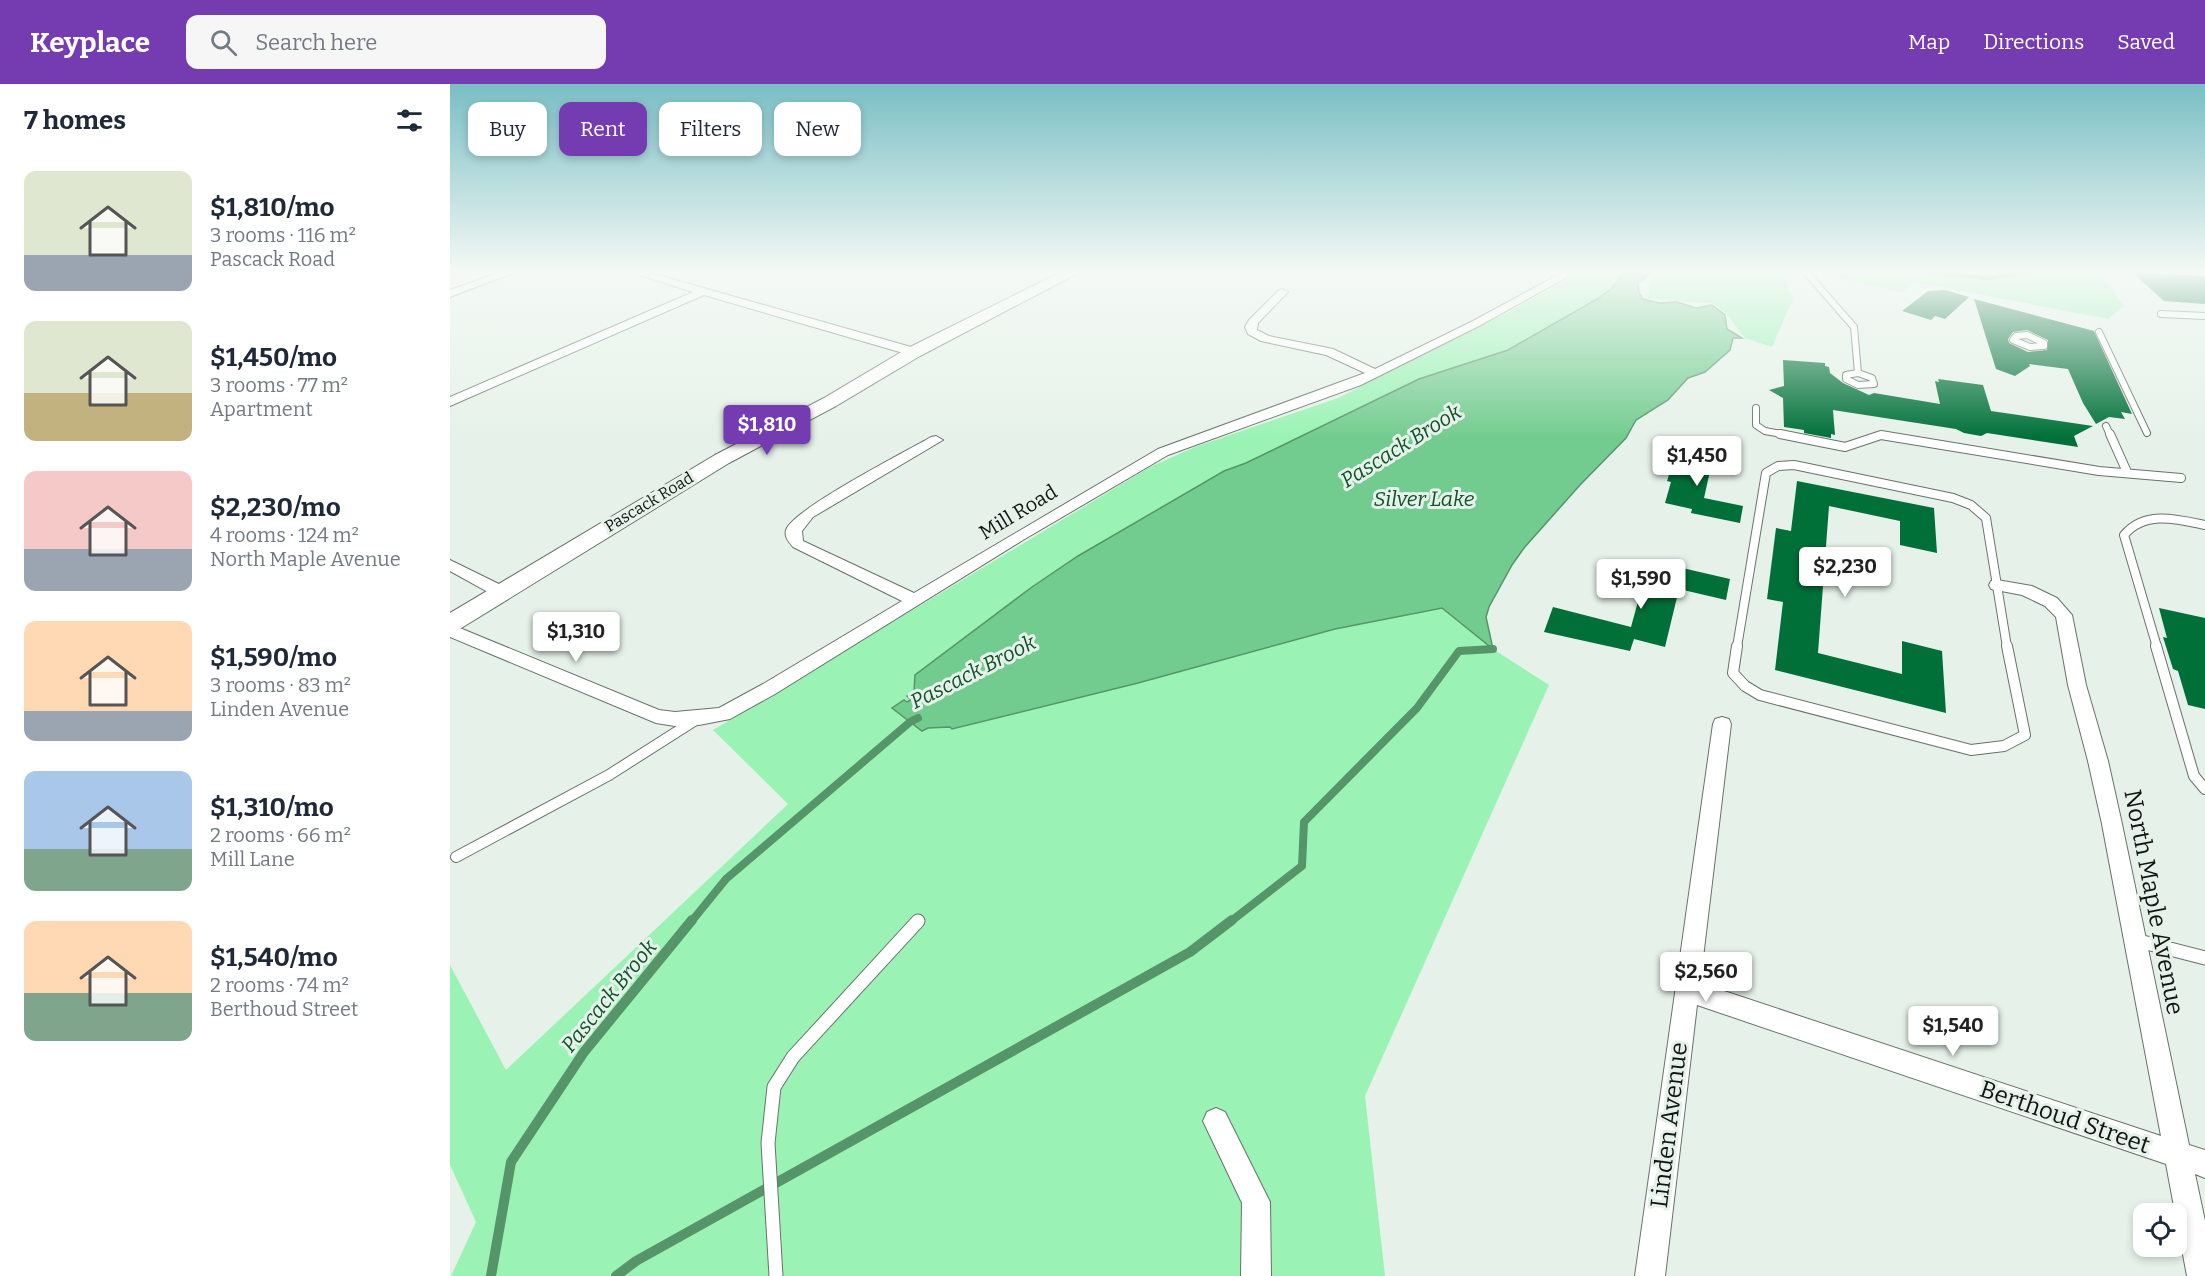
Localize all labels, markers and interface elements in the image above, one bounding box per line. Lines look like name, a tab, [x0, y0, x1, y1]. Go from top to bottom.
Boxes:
search box	[186, 15, 606, 69]
text: Keyplace	[30, 26, 150, 59]
icon: search	[207, 26, 240, 59]
text: Search here	[255, 29, 377, 56]
text: Map	[1908, 29, 1950, 55]
text: Directions	[1983, 29, 2084, 55]
text: Saved	[2117, 29, 2175, 55]
chip: Buy	[468, 102, 547, 156]
chip: Rent	[559, 102, 647, 156]
chip: Filters	[659, 102, 762, 156]
chip: New	[774, 102, 861, 156]
icon: filters	[393, 104, 426, 137]
text: 7 homes	[24, 105, 126, 136]
text: $1,810/mo	[210, 192, 334, 223]
icon: home	[72, 195, 144, 267]
text: 3 rooms · 116 m²	[210, 223, 356, 247]
text: Pascack Road	[210, 247, 335, 271]
text: $1,450/mo	[210, 342, 337, 373]
icon: home	[72, 345, 144, 417]
text: 3 rooms · 77 m²	[210, 373, 348, 397]
text: Apartment	[210, 397, 313, 421]
water label: Pascack Brook	[1336, 398, 1467, 493]
pin: $1,810	[718, 405, 816, 456]
text: $1,810	[737, 412, 797, 436]
pin: $1,450	[1648, 436, 1746, 487]
text: $1,450	[1666, 443, 1728, 467]
street label: Pascack Road	[601, 468, 697, 536]
street label: Mill Road	[975, 479, 1061, 545]
water label: Silver Lake	[1374, 486, 1475, 512]
text: $2,230/mo	[210, 492, 341, 523]
icon: home	[72, 495, 144, 567]
text: 4 rooms · 124 m²	[210, 523, 359, 547]
text: North Maple Avenue	[210, 547, 401, 571]
pin: $2,230	[1796, 547, 1894, 598]
text: $2,230	[1813, 554, 1877, 578]
pin: $1,590	[1592, 559, 1690, 610]
text: $1,590	[1611, 566, 1671, 590]
pin: $1,310	[527, 612, 625, 663]
text: $1,310	[547, 619, 605, 643]
water label: Pascack Brook	[906, 629, 1041, 715]
text: $1,590/mo	[210, 642, 337, 673]
icon: home	[72, 645, 144, 717]
text: 3 rooms · 83 m²	[210, 673, 351, 697]
text: Linden Avenue	[210, 697, 349, 721]
street label: North Maple Avenue	[2118, 787, 2190, 1017]
text: $1,310/mo	[210, 792, 334, 823]
icon: home	[72, 795, 144, 867]
text: 2 rooms · 66 m²	[210, 823, 351, 847]
text: Mill Lane	[210, 847, 295, 871]
water label: Pascack Brook	[556, 934, 663, 1057]
text: $1,540/mo	[210, 942, 338, 973]
icon: home	[72, 945, 144, 1017]
pin: $2,560	[1657, 952, 1755, 1003]
text: $2,560	[1674, 959, 1738, 983]
text: 2 rooms · 74 m²	[210, 973, 349, 997]
text: Berthoud Street	[210, 997, 358, 1021]
pin: $1,540	[1904, 1006, 2002, 1057]
text: $1,540	[1922, 1013, 1984, 1037]
street label: Linden Avenue	[1645, 1040, 1693, 1210]
street label: Berthoud Street	[1976, 1075, 2154, 1159]
map controls	[2133, 1203, 2187, 1257]
button: locate	[2133, 1203, 2187, 1257]

